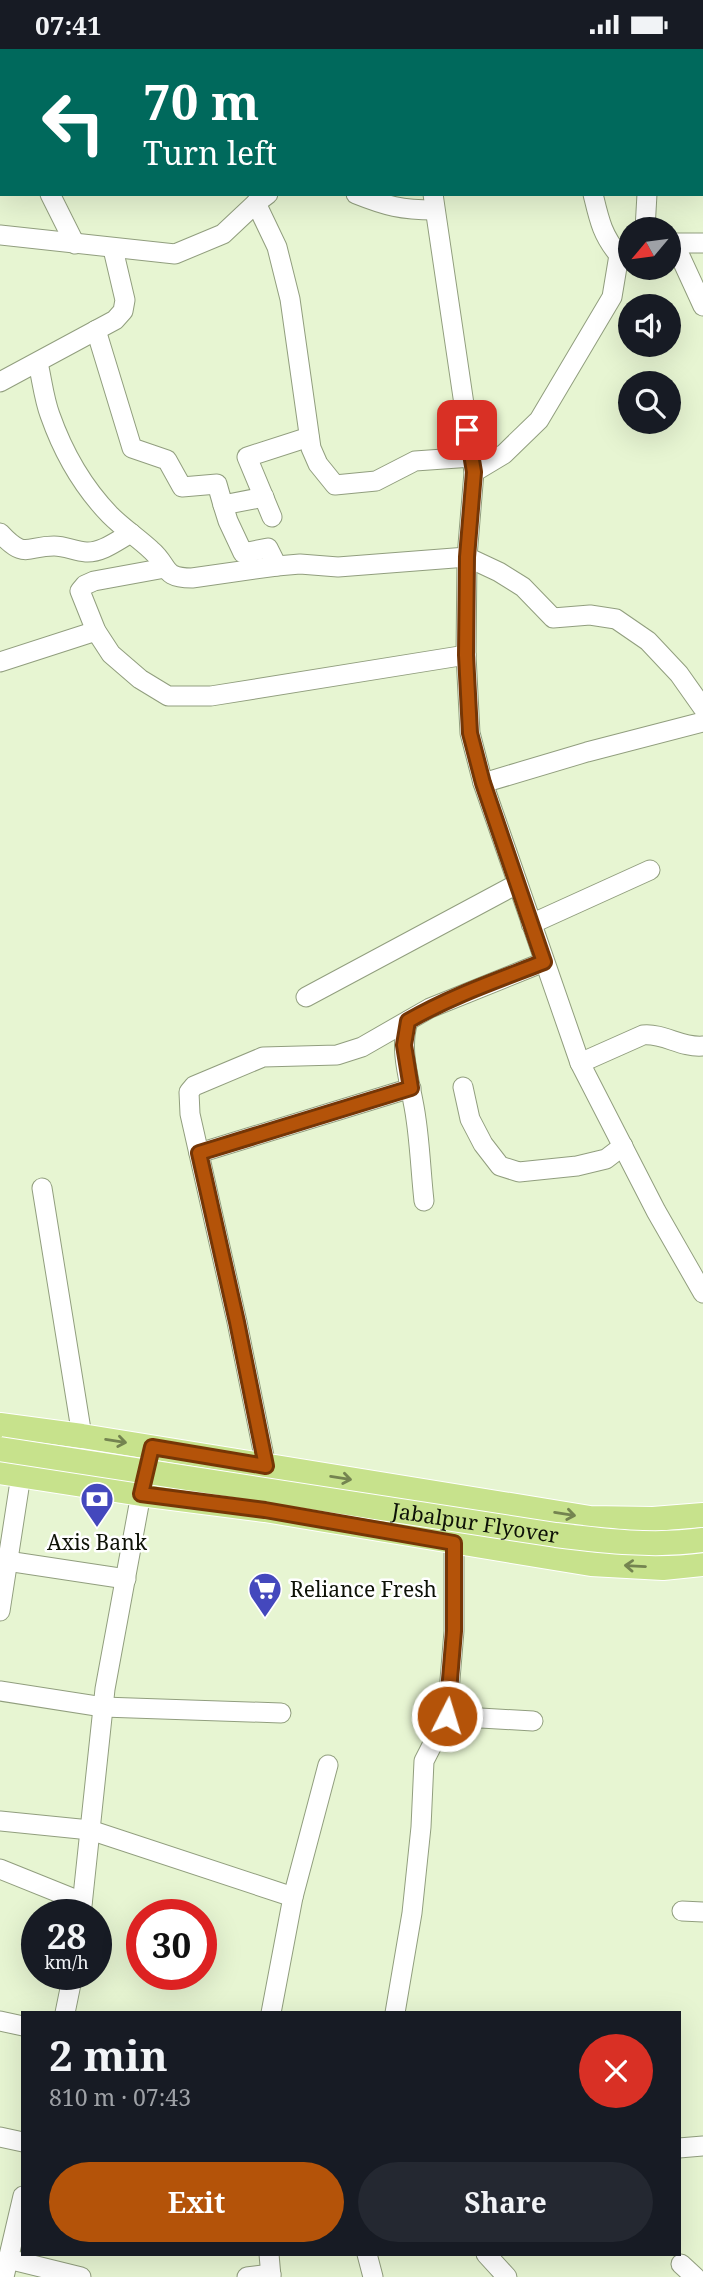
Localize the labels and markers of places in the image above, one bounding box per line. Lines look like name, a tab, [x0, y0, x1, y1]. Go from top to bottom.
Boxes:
pin	[437, 400, 497, 460]
bank icon: Axis Bank	[78, 1480, 116, 1529]
place label: Axis Bank	[47, 1528, 148, 1556]
supermarket icon: Reliance Fresh	[246, 1570, 284, 1619]
place label: Reliance Fresh	[290, 1575, 437, 1603]

